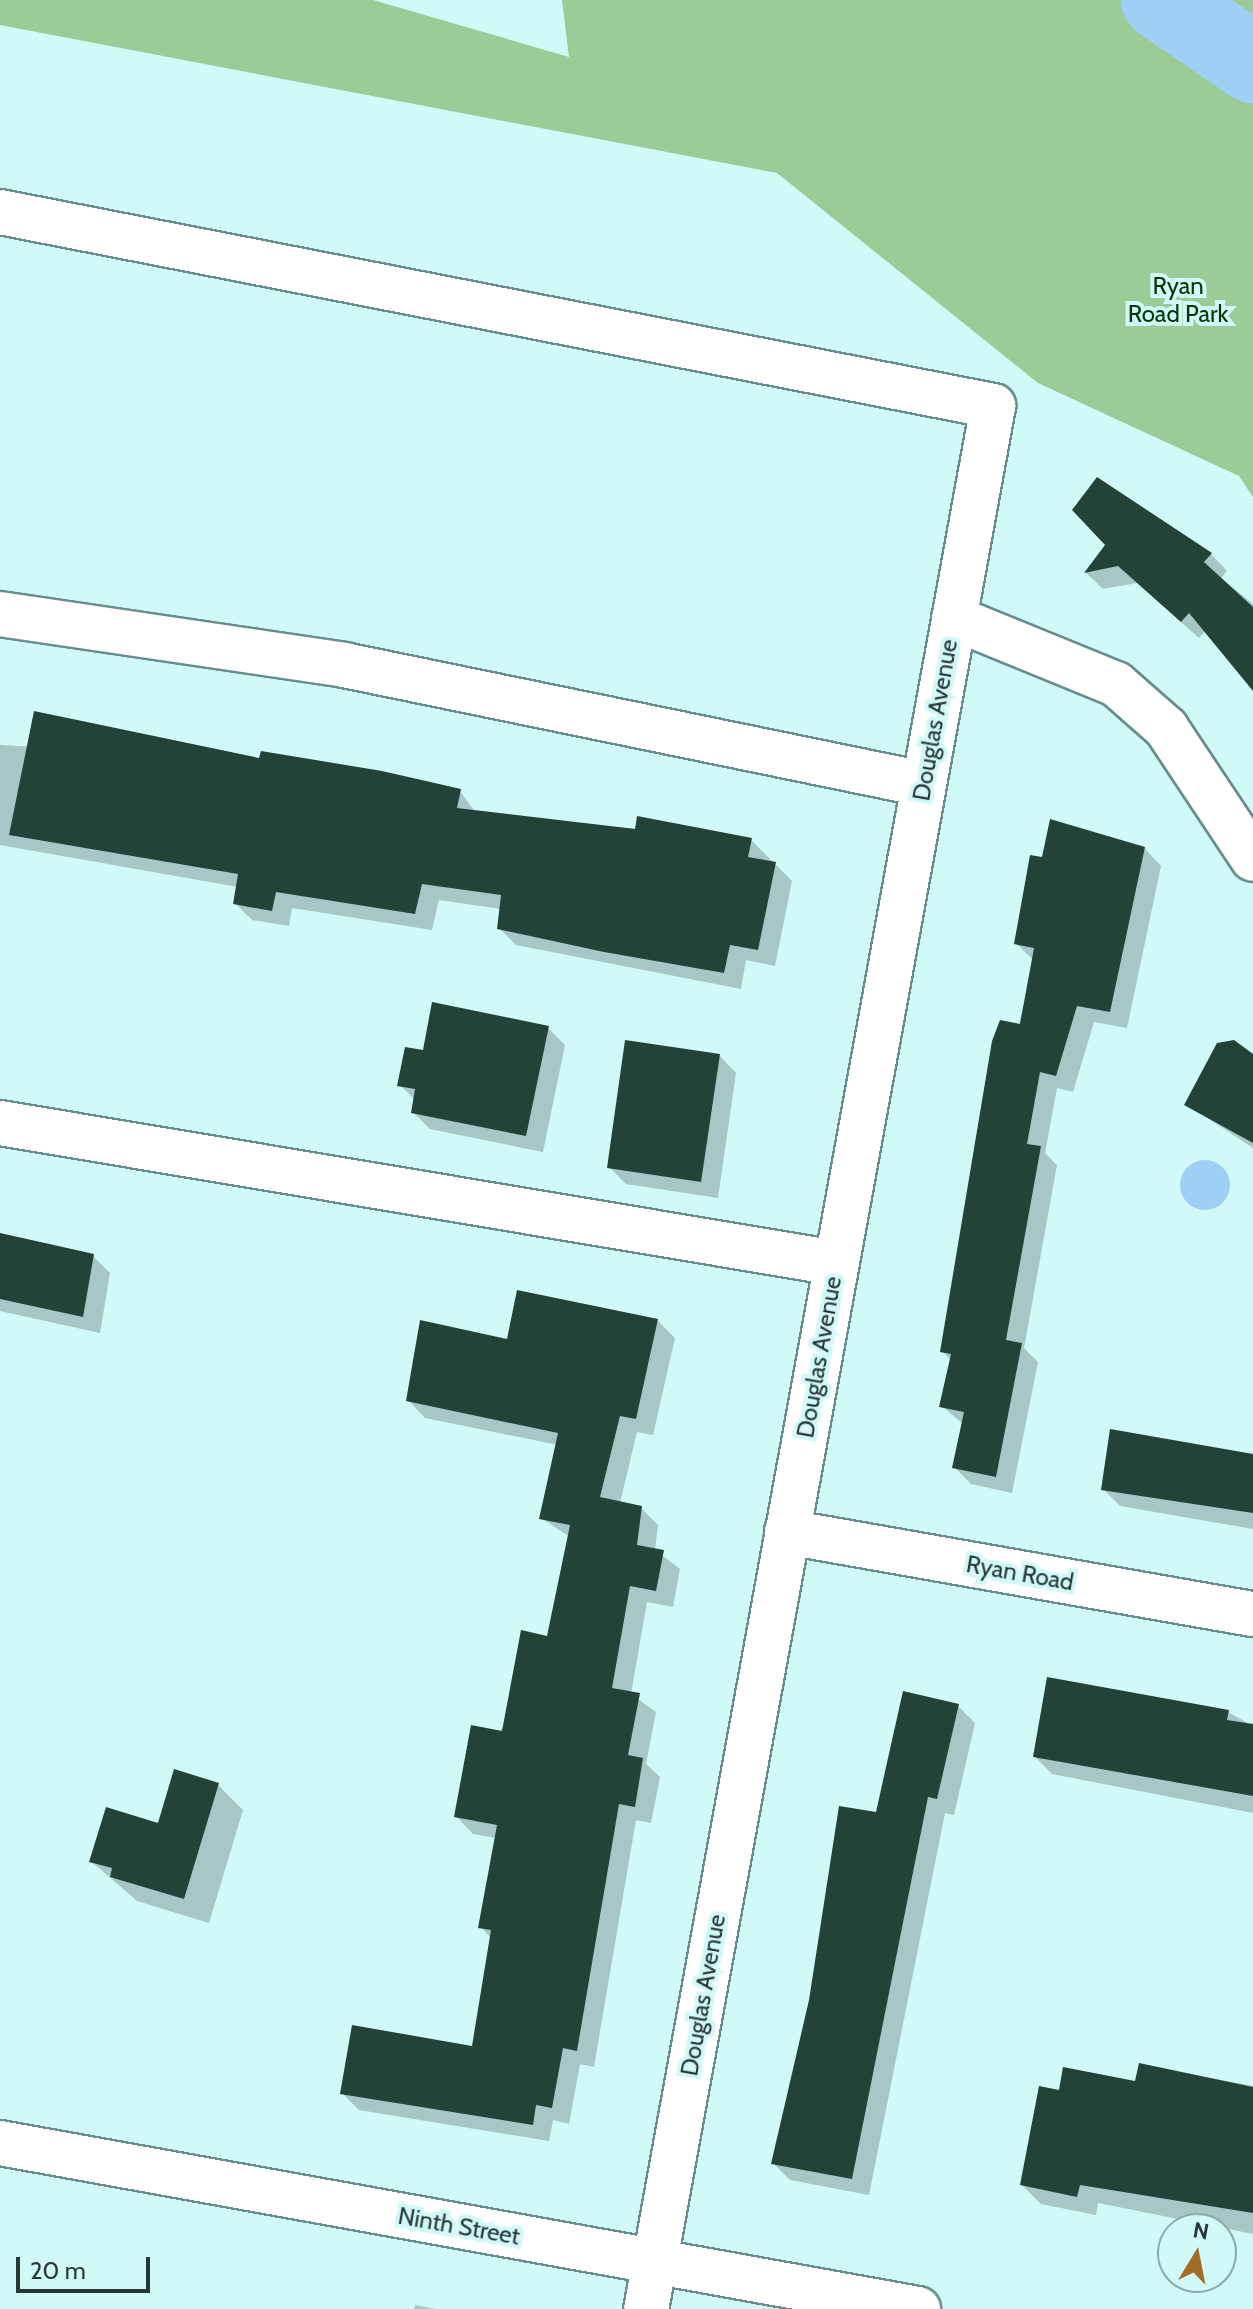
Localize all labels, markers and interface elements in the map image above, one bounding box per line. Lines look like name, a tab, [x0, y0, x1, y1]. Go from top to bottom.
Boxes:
park label: Ryan Road Park	[1128, 272, 1228, 328]
street label: Douglas Avenue	[907, 637, 963, 803]
street label: Douglas Avenue	[791, 1274, 847, 1440]
street label: Ryan Road	[964, 1549, 1076, 1597]
street label: Douglas Avenue	[675, 1912, 731, 2078]
street label: Ninth Street	[396, 2201, 522, 2251]
north arrow	[1157, 2213, 1237, 2293]
text: N	[1191, 2216, 1211, 2245]
scale bar	[20, 2241, 154, 2291]
text: 20 m	[30, 2256, 86, 2285]

